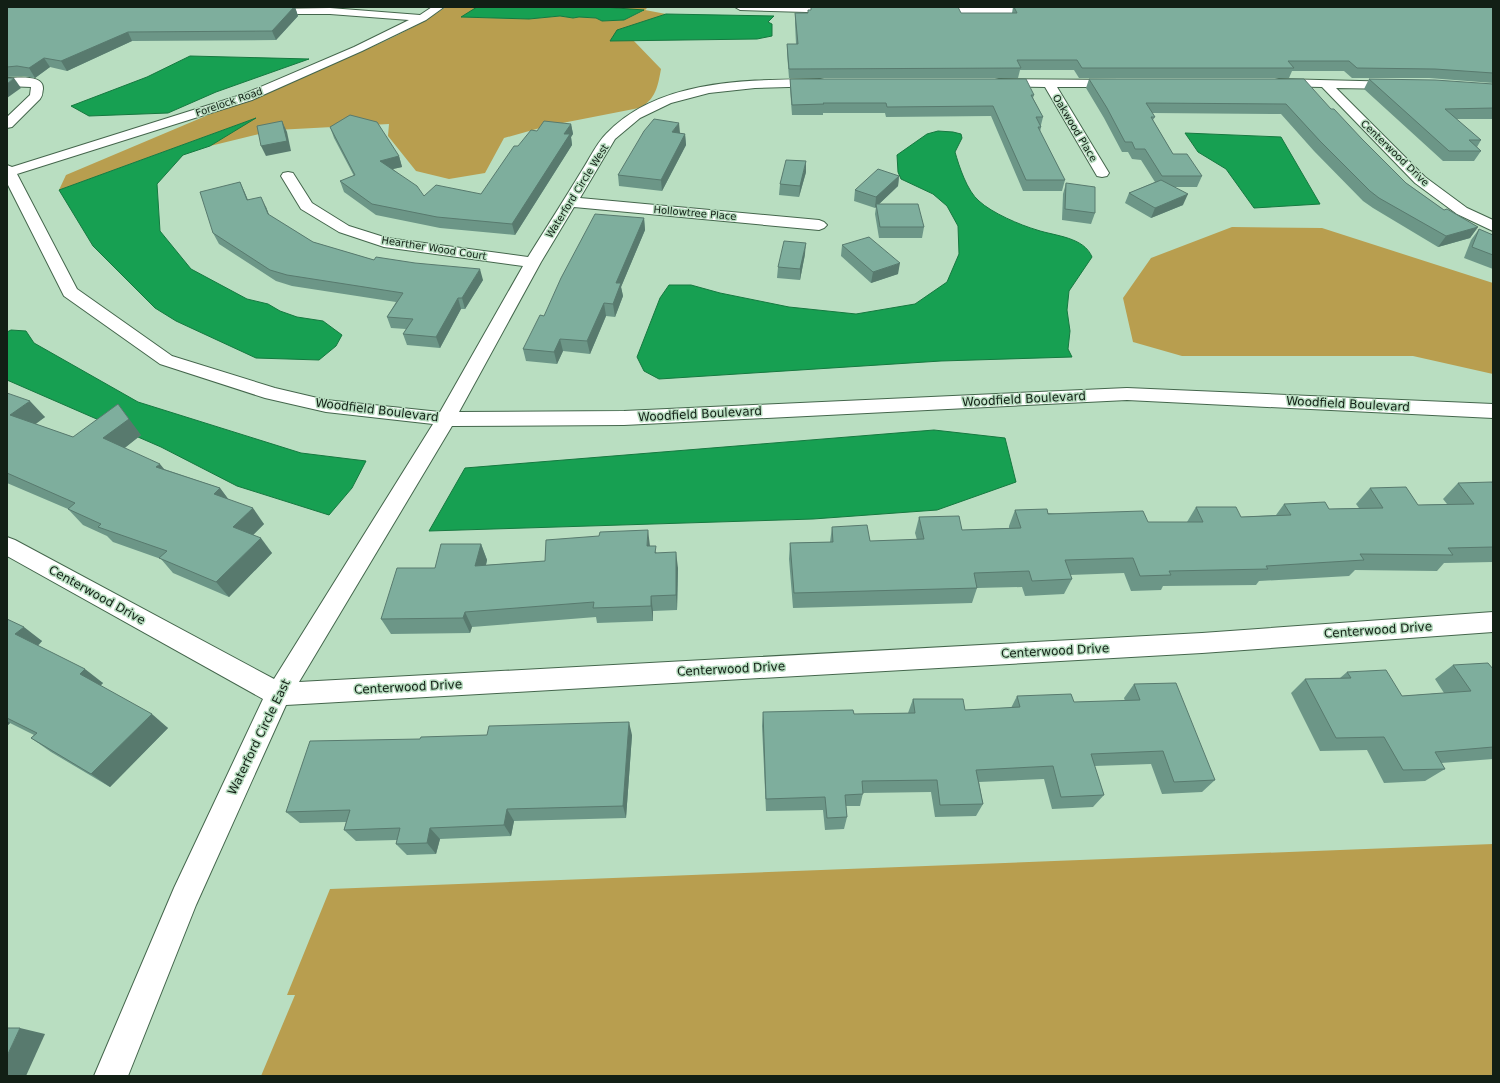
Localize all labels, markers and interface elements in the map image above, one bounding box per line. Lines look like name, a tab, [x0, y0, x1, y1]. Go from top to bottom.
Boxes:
street label: Forelock Road	[194, 85, 264, 119]
street label: Oakwood Place	[1051, 92, 1099, 164]
street label: Centerwood Drive	[1359, 118, 1431, 188]
street label: Waterford Circle West	[544, 142, 610, 240]
street label: Hollowtree Place	[653, 204, 737, 222]
street label: Hearther Wood Court	[381, 234, 487, 262]
street label: Woodfield Boulevard	[962, 389, 1086, 409]
street label: Woodfield Boulevard	[1286, 394, 1410, 414]
street label: Woodfield Boulevard	[315, 396, 439, 424]
street label: Woodfield Boulevard	[638, 404, 762, 424]
street label: Centerwood Drive	[46, 563, 148, 627]
street label: Centerwood Drive	[1323, 619, 1433, 641]
street label: Centerwood Drive	[1001, 641, 1109, 661]
street label: Centerwood Drive	[677, 659, 785, 679]
street label: Waterford Circle East	[225, 677, 293, 797]
street label: Centerwood Drive	[354, 677, 462, 697]

